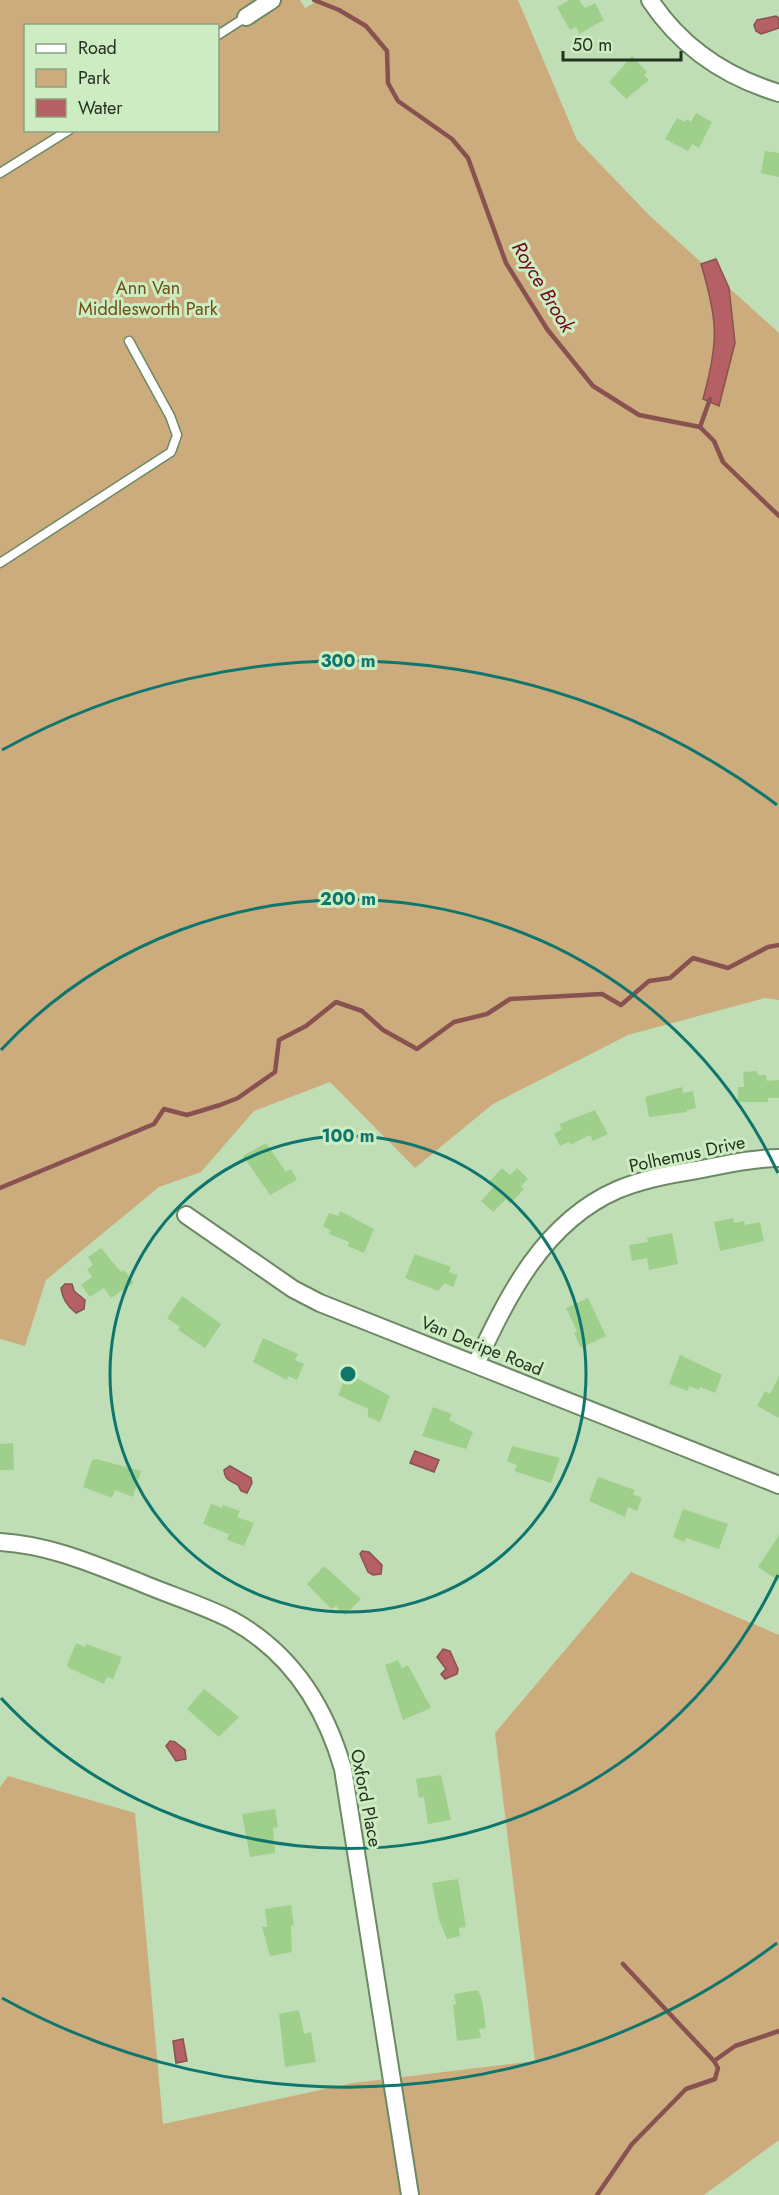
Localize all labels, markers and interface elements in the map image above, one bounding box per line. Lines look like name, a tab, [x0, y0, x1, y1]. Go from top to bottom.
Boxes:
legend	[24, 24, 219, 132]
scale bar	[563, 24, 682, 62]
text: 50 m	[572, 32, 612, 58]
text: Road	[78, 35, 117, 61]
text: Park	[78, 65, 110, 91]
text: Water	[78, 95, 123, 121]
water label: Royce Brook	[504, 236, 582, 339]
park label: Ann Van Middlesworth Park	[78, 275, 218, 322]
text: 300 m	[320, 648, 376, 674]
text: 200 m	[320, 886, 376, 912]
text: 100 m	[321, 1123, 375, 1149]
street label: Polhemus Drive	[627, 1129, 747, 1179]
street label: Van Deripe Road	[417, 1310, 547, 1382]
centre of rings	[338, 1364, 358, 1384]
street label: Oxford Place	[344, 1747, 388, 1849]

